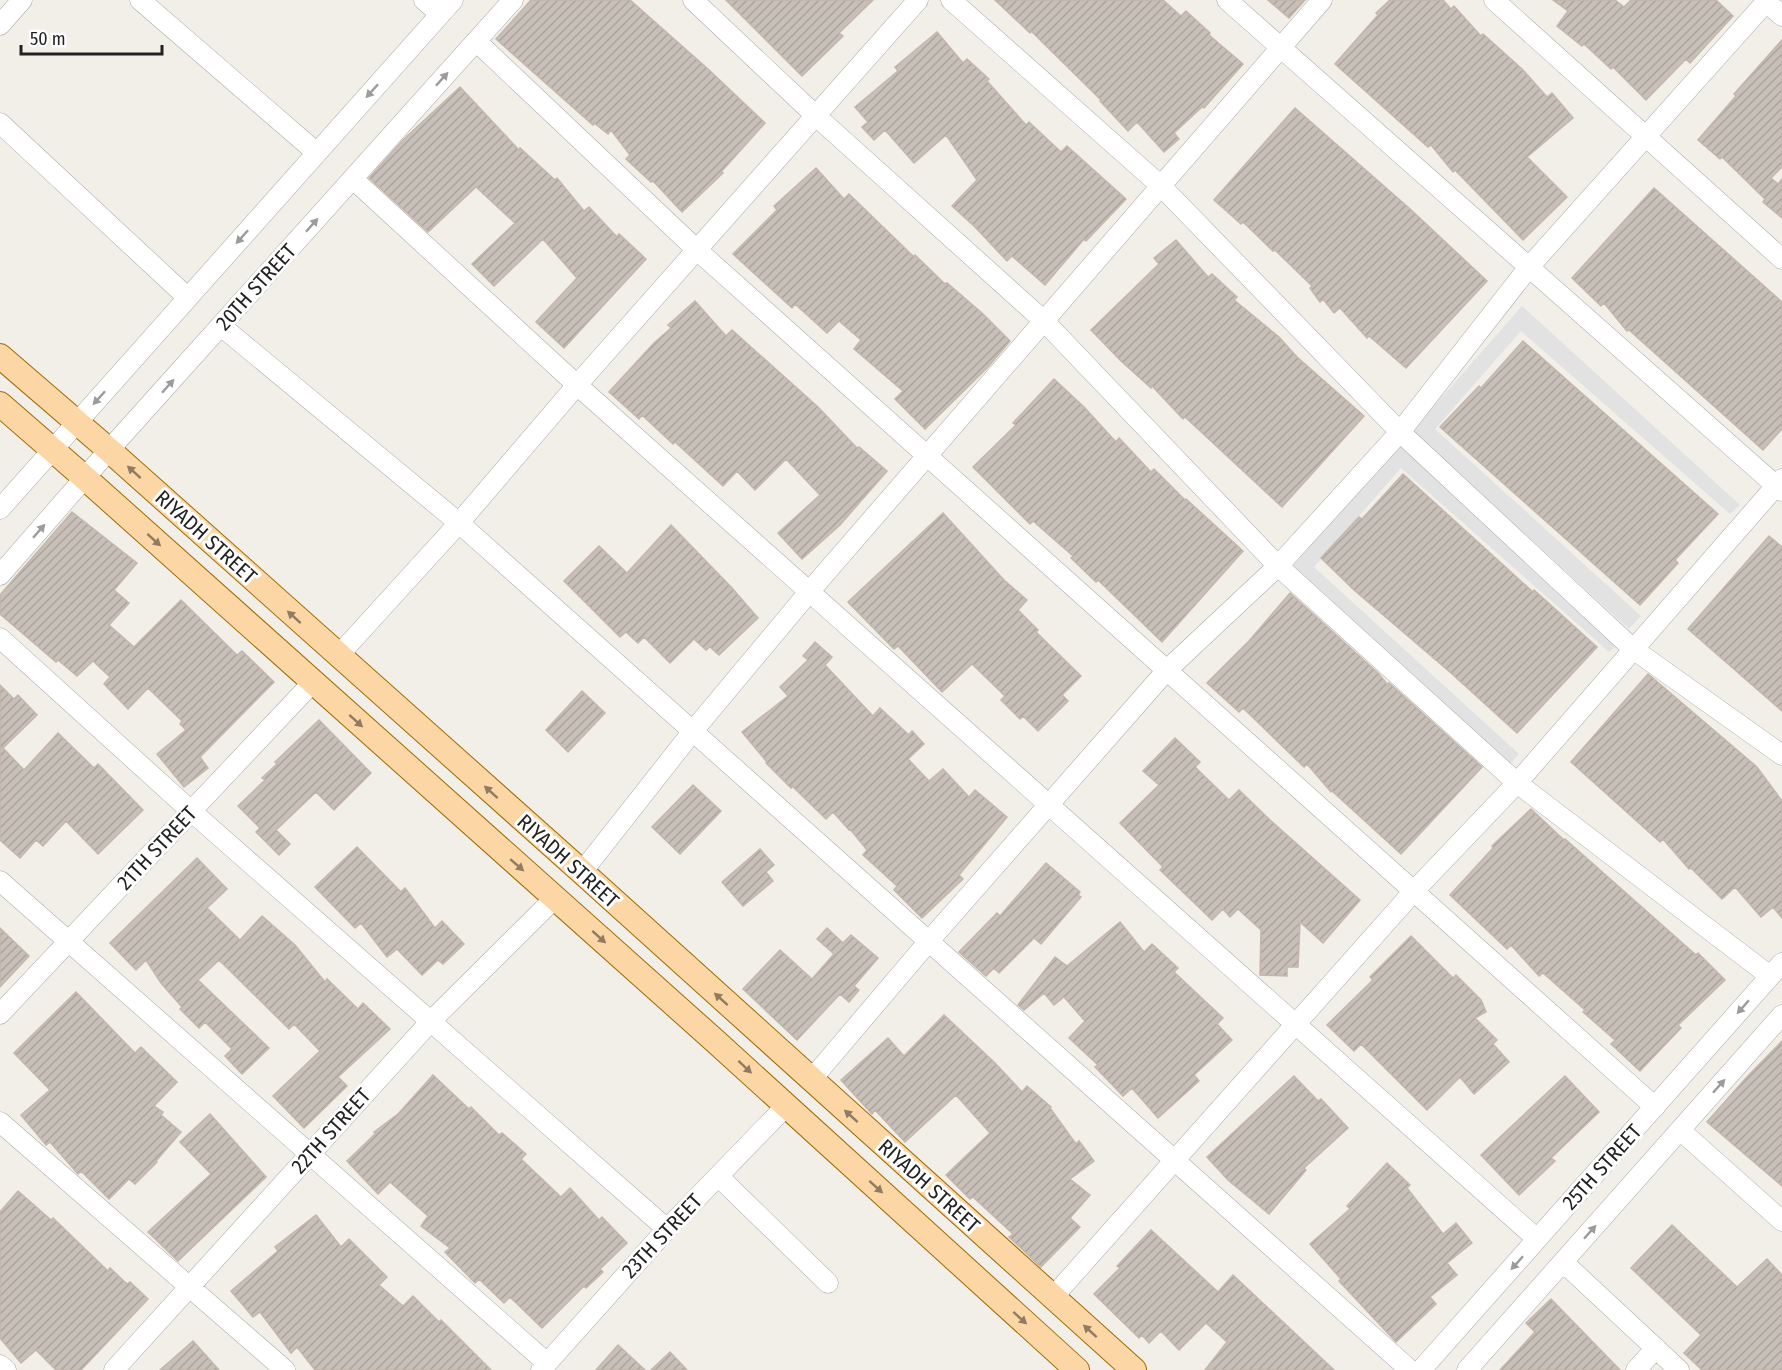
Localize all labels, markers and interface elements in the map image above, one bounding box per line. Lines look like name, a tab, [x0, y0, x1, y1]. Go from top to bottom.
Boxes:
scale bar	[21, 18, 162, 56]
text: 50 m	[30, 28, 66, 50]
one-way arrow	[435, 72, 448, 87]
one-way arrow	[366, 83, 379, 98]
one-way arrow	[305, 218, 318, 233]
one-way arrow	[235, 229, 249, 244]
street label: 20TH STREET	[210, 238, 302, 336]
one-way arrow	[161, 378, 175, 393]
one-way arrow	[93, 390, 106, 405]
one-way arrow	[126, 465, 141, 479]
street label: RIYADH STREET	[150, 485, 262, 590]
one-way arrow	[32, 523, 45, 539]
one-way arrow	[146, 533, 161, 546]
one-way arrow	[287, 610, 301, 624]
one-way arrow	[349, 714, 364, 728]
one-way arrow	[484, 786, 499, 799]
street label: 21TH STREET	[112, 801, 202, 895]
street label: RIYADH STREET	[512, 809, 624, 914]
one-way arrow	[509, 858, 524, 871]
one-way arrow	[591, 930, 606, 943]
one-way arrow	[714, 993, 729, 1006]
one-way arrow	[1736, 999, 1750, 1014]
one-way arrow	[737, 1060, 752, 1074]
one-way arrow	[1712, 1079, 1725, 1094]
street label: 22TH STREET	[286, 1083, 376, 1179]
one-way arrow	[844, 1110, 859, 1123]
street label: 25TH STREET	[1557, 1119, 1647, 1215]
street label: RIYADH STREET	[873, 1134, 985, 1239]
one-way arrow	[868, 1180, 883, 1193]
street label: 23TH STREET	[616, 1188, 708, 1284]
one-way arrow	[1583, 1224, 1596, 1240]
one-way arrow	[1511, 1255, 1524, 1270]
one-way arrow	[1013, 1311, 1027, 1325]
one-way arrow	[1083, 1325, 1098, 1338]

